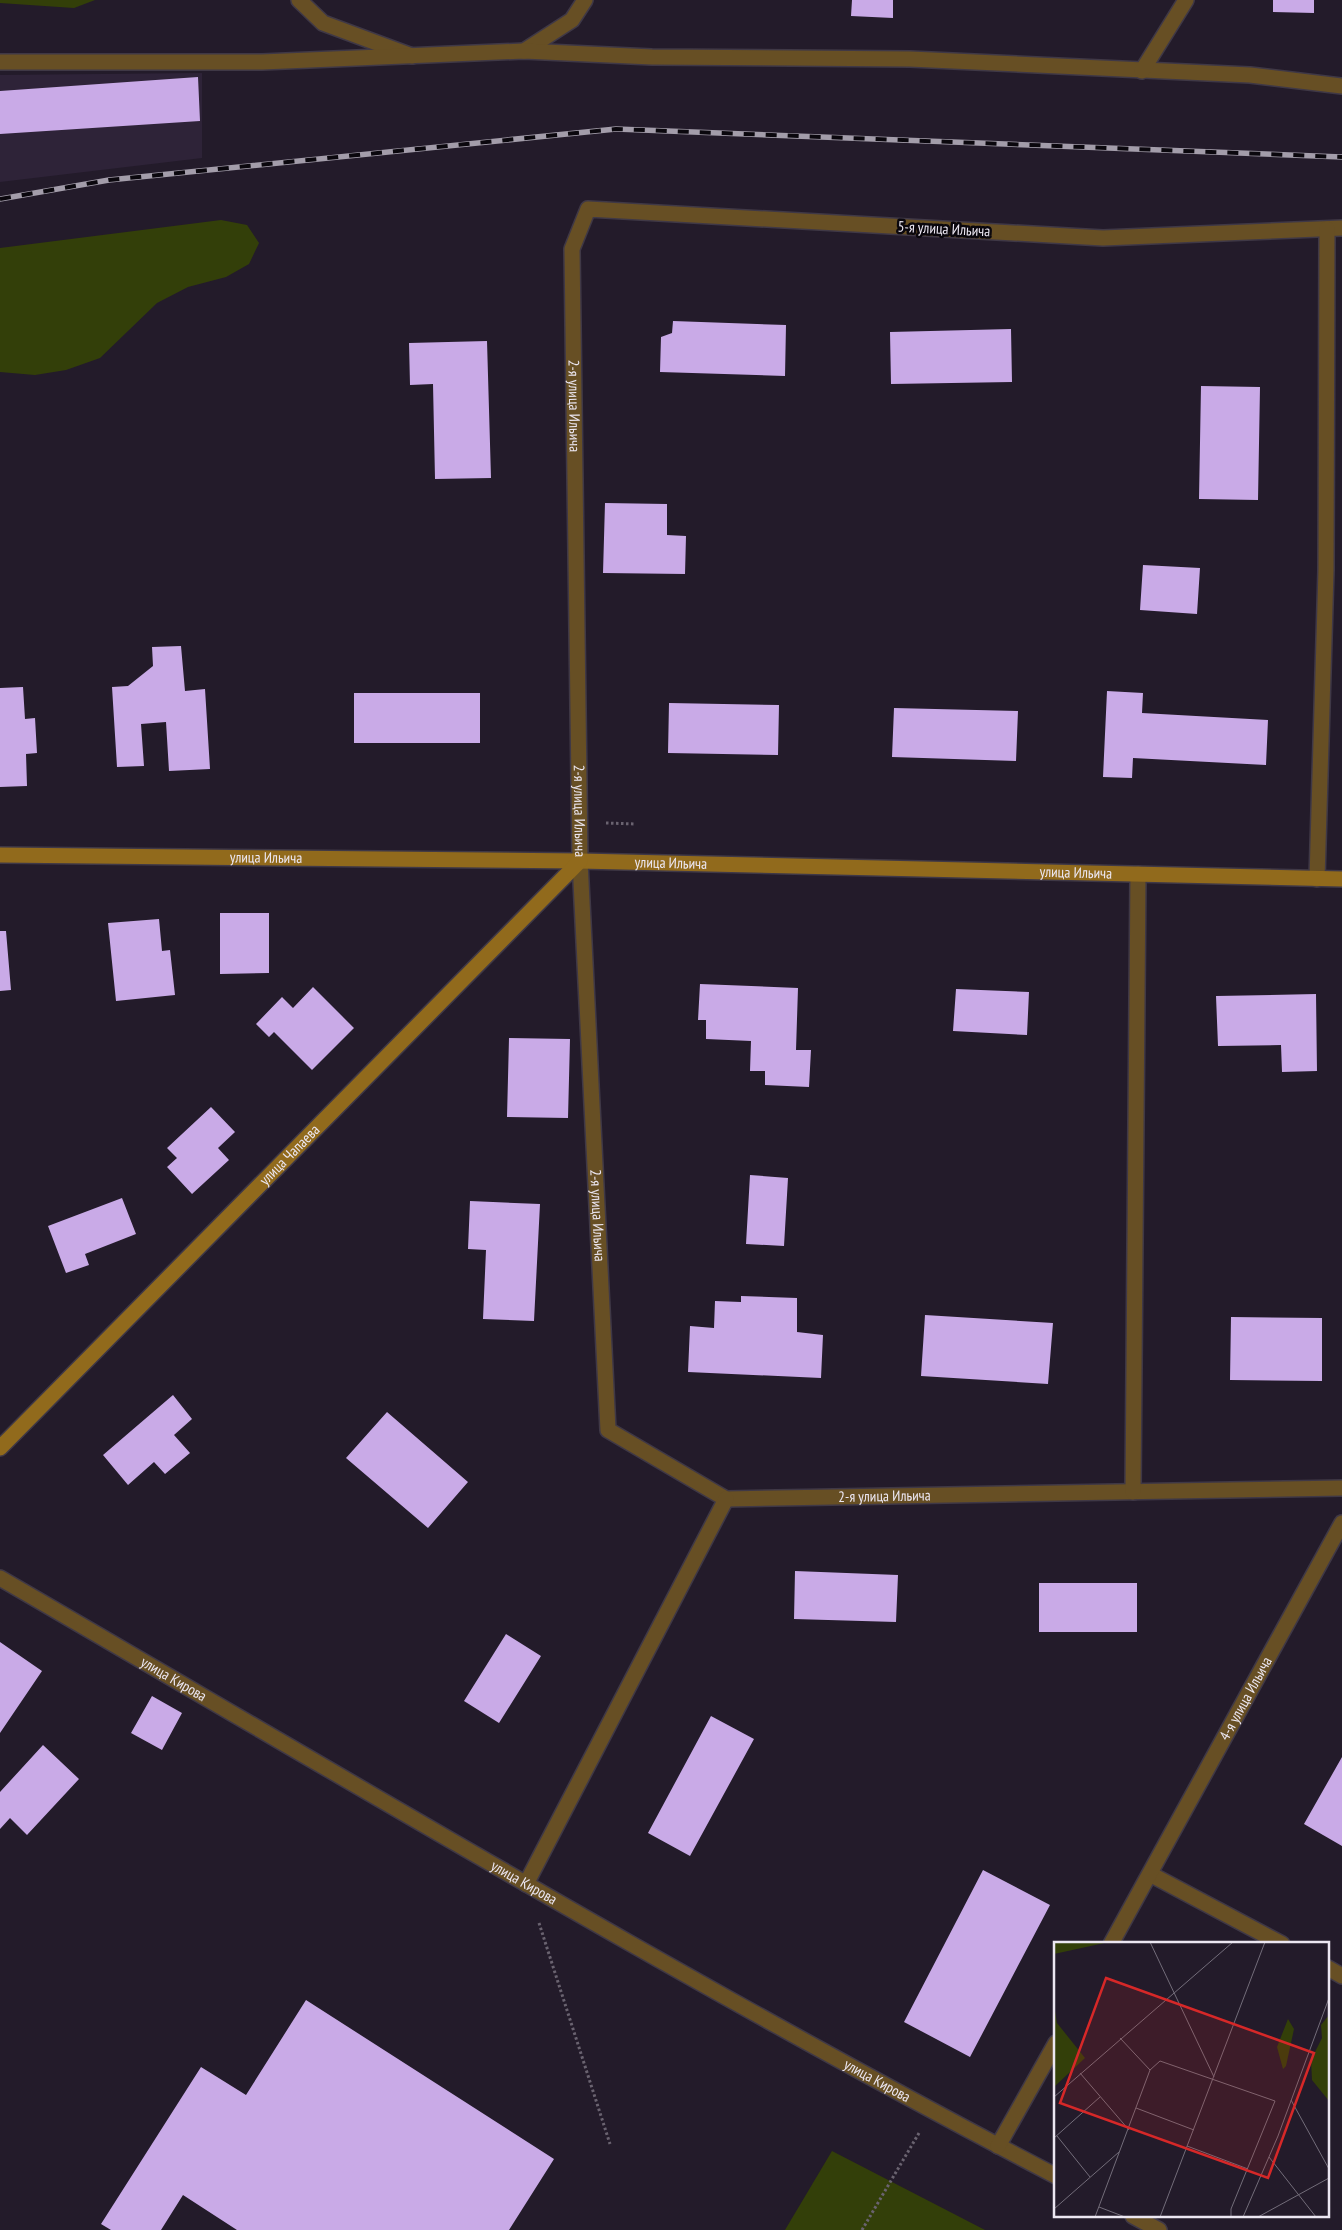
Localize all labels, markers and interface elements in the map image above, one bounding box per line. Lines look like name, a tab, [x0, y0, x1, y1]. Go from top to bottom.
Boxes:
street label: 5-я улица Ильича	[897, 217, 991, 240]
street label: 2-я улица Ильича	[564, 359, 585, 452]
street label: 2-я улица Ильича	[570, 764, 590, 857]
street label: улица Ильича	[230, 847, 302, 867]
street label: улица Ильича	[634, 852, 707, 873]
street label: улица Ильича	[1039, 862, 1112, 883]
street label: улица Чапаева	[255, 1120, 323, 1189]
street label: 2-я улица Ильича	[586, 1169, 610, 1262]
street label: 2-я улица Ильича	[838, 1485, 931, 1506]
street label: улица Кирова	[138, 1652, 210, 1705]
street label: 4-я улица Ильича	[1215, 1653, 1276, 1743]
street label: улица Кирова	[488, 1856, 561, 1909]
inset map	[1054, 1942, 1330, 2218]
street label: улица Кирова	[841, 2054, 914, 2106]

